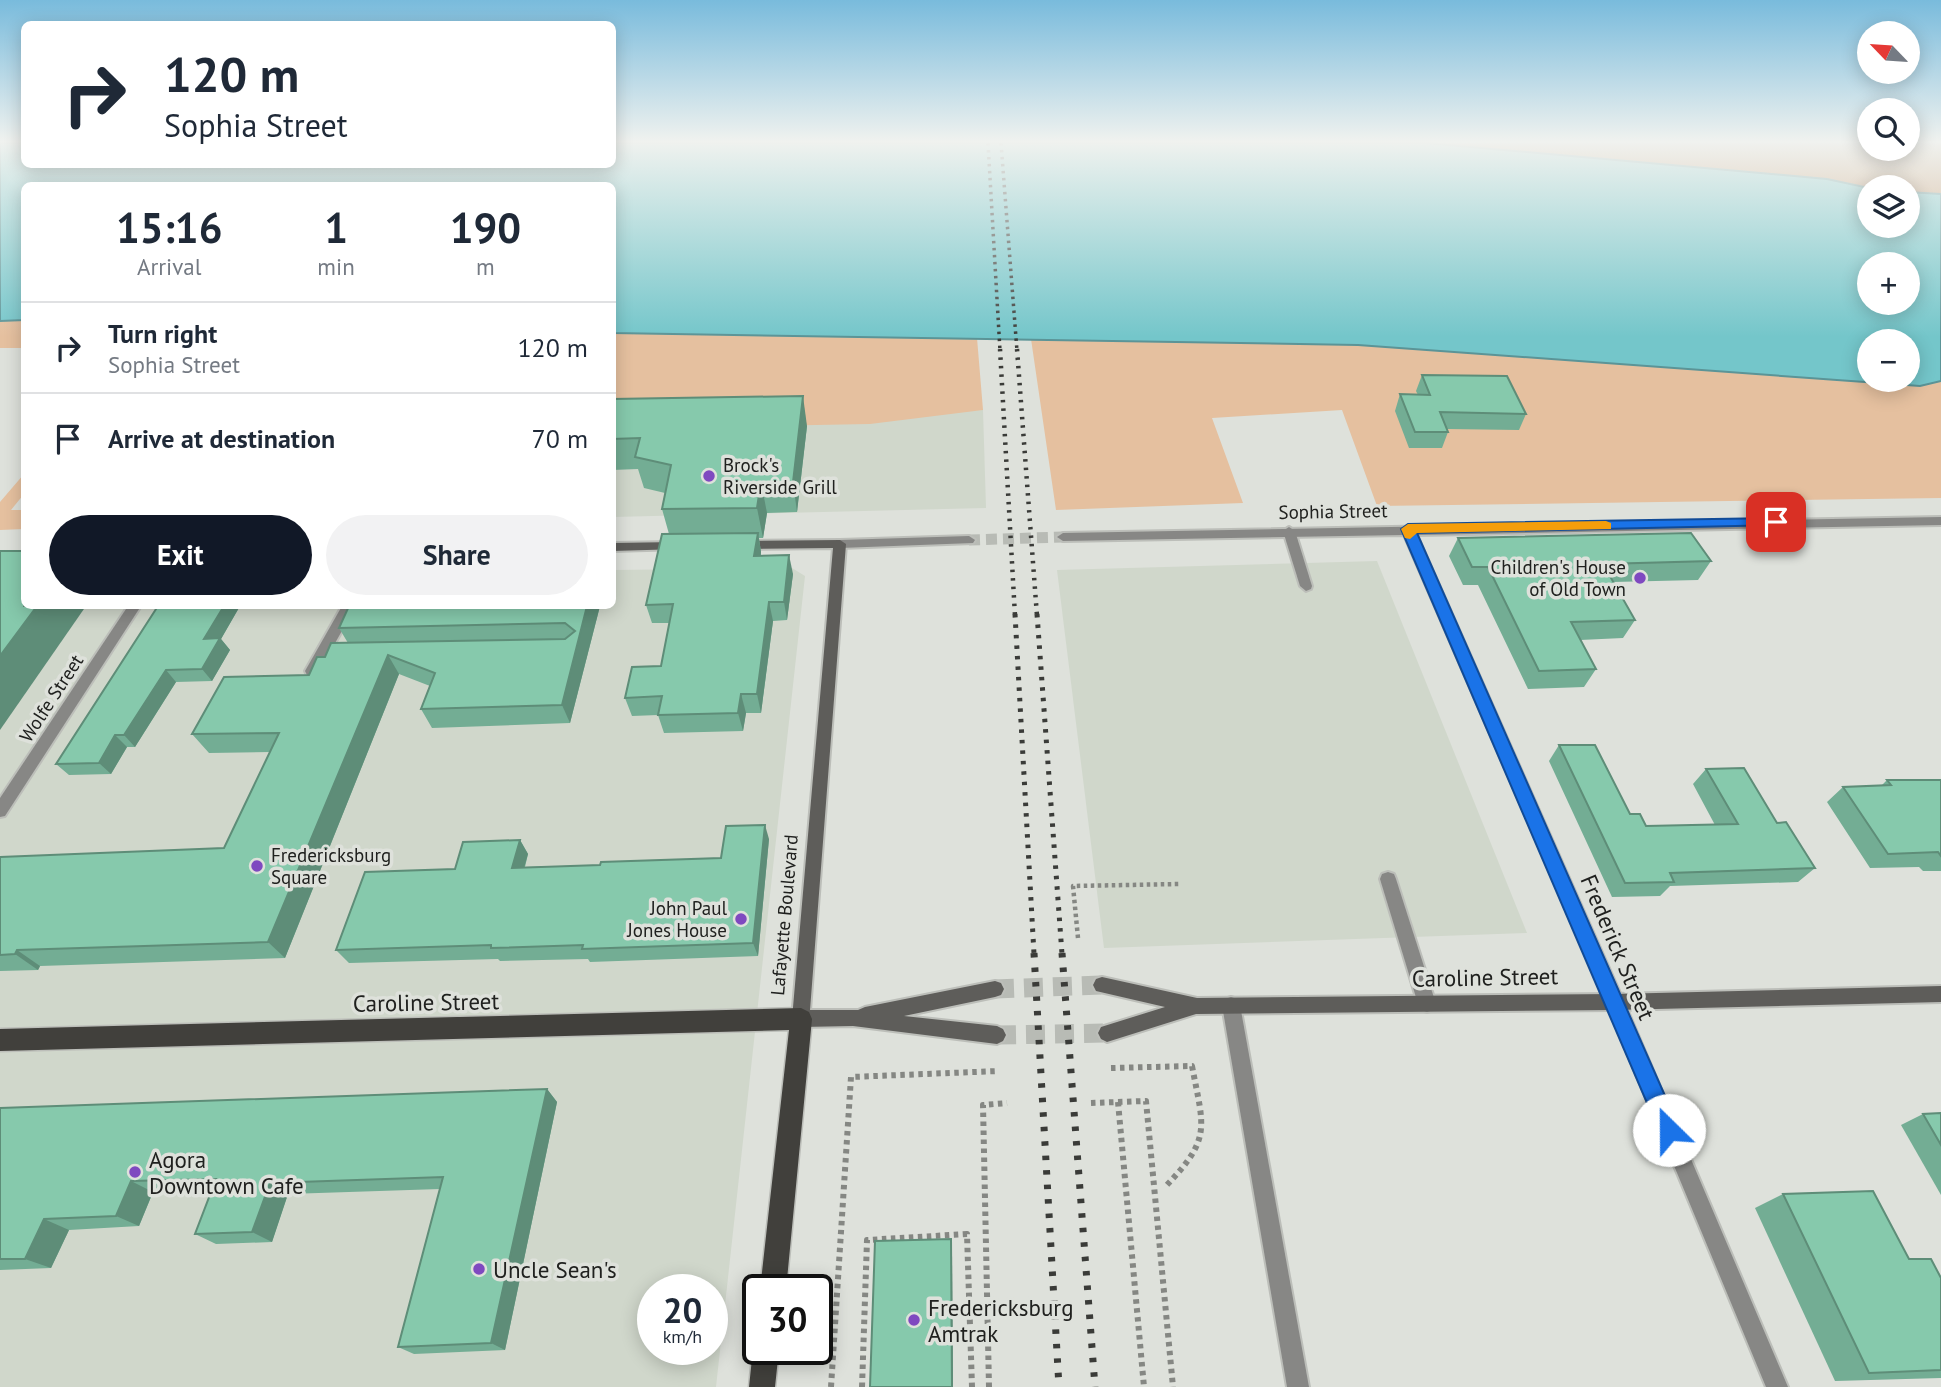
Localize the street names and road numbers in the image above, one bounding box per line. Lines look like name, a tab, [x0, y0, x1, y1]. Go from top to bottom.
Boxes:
street label: Sophia Street	[1278, 498, 1388, 524]
street label: Wolfe Street	[14, 649, 89, 746]
street label: Lafayette Boulevard	[765, 833, 803, 997]
street label: Frederick Street	[1574, 870, 1662, 1024]
street label: Caroline Street	[1412, 961, 1559, 993]
street label: Caroline Street	[353, 986, 500, 1018]

